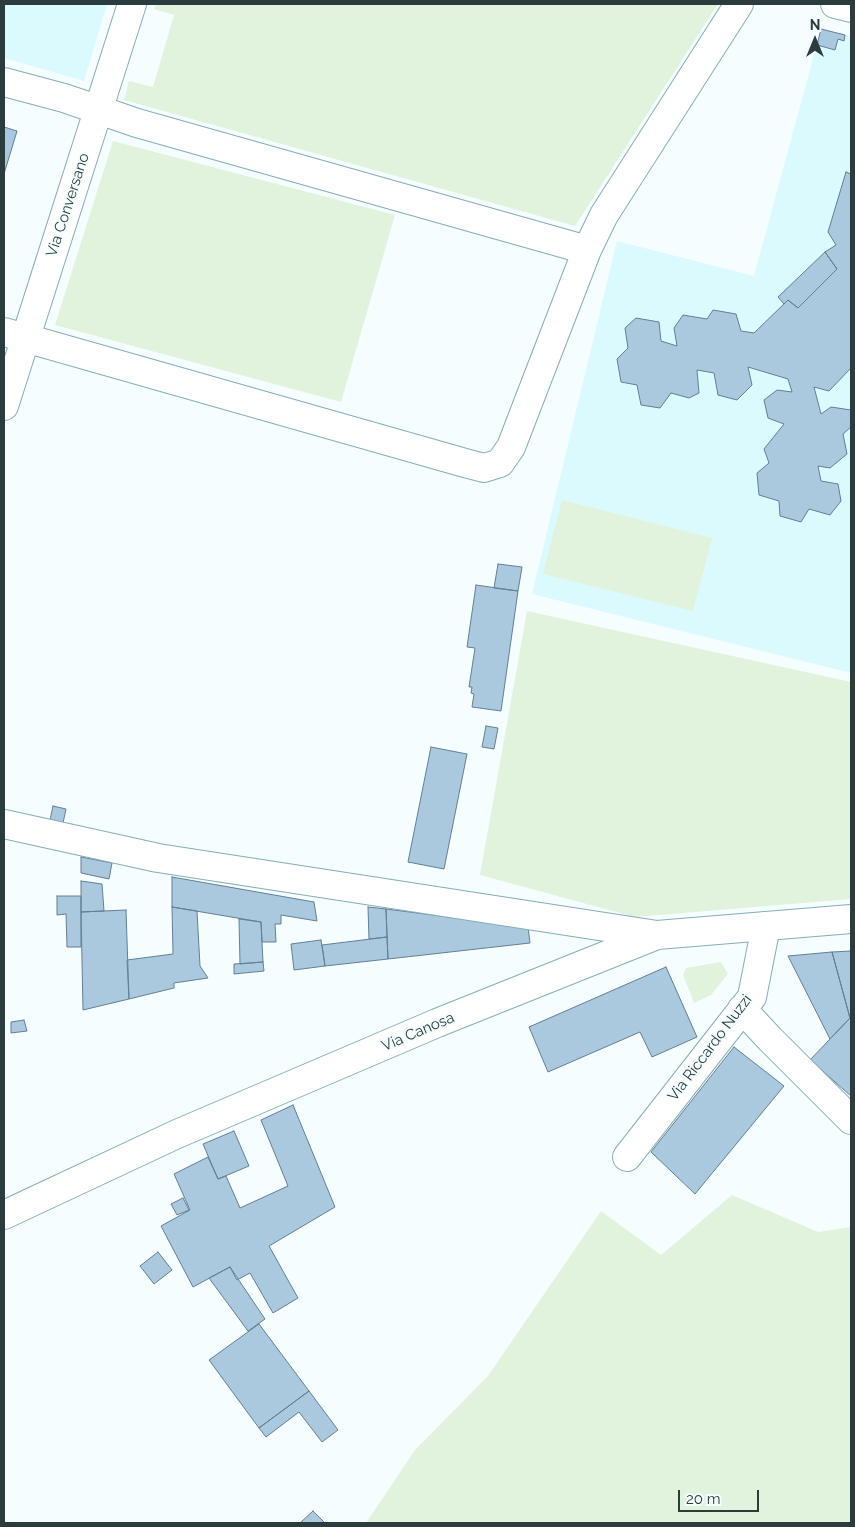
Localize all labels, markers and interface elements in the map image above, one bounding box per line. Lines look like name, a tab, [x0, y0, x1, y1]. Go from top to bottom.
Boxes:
north arrow	[790, 15, 840, 65]
text: N	[810, 17, 820, 33]
street label: Via Conversano	[43, 151, 93, 259]
street label: Via Riccardo Nuzzi	[664, 991, 756, 1105]
street label: Via Canosa	[379, 1009, 457, 1055]
scale bar	[680, 1480, 761, 1512]
text: 20 m	[686, 1490, 721, 1508]

